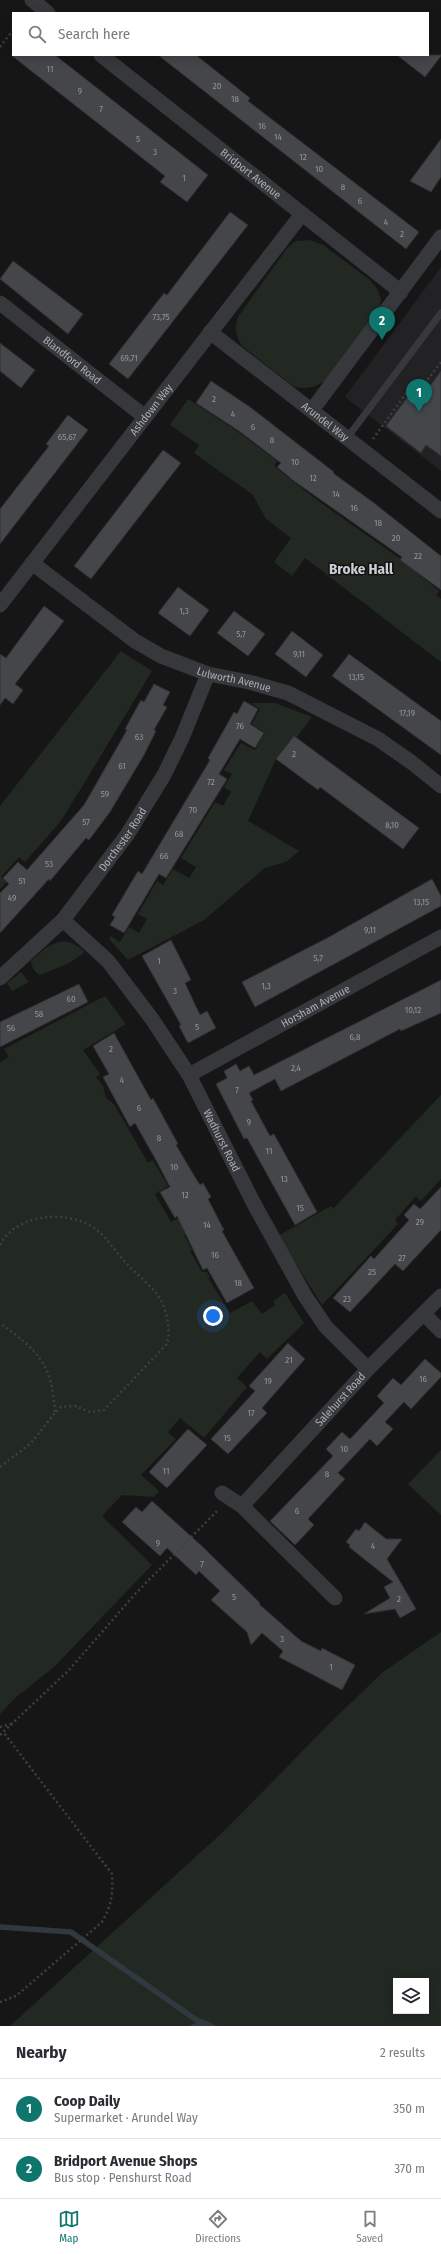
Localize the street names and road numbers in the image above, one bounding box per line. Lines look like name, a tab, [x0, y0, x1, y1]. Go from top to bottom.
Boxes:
street label: Bridport Avenue	[218, 146, 283, 202]
street label: Blandford Road	[41, 334, 104, 387]
street label: Ashdown Way	[127, 381, 175, 438]
street label: Arundel Way	[299, 399, 351, 444]
street label: Lulworth Avenue	[195, 664, 272, 695]
street label: Dorchester Road	[96, 805, 149, 874]
street label: Horsham Avenue	[279, 982, 352, 1030]
street label: Wadhurst Road	[200, 1107, 243, 1174]
street label: Salehurst Road	[313, 1370, 368, 1429]

